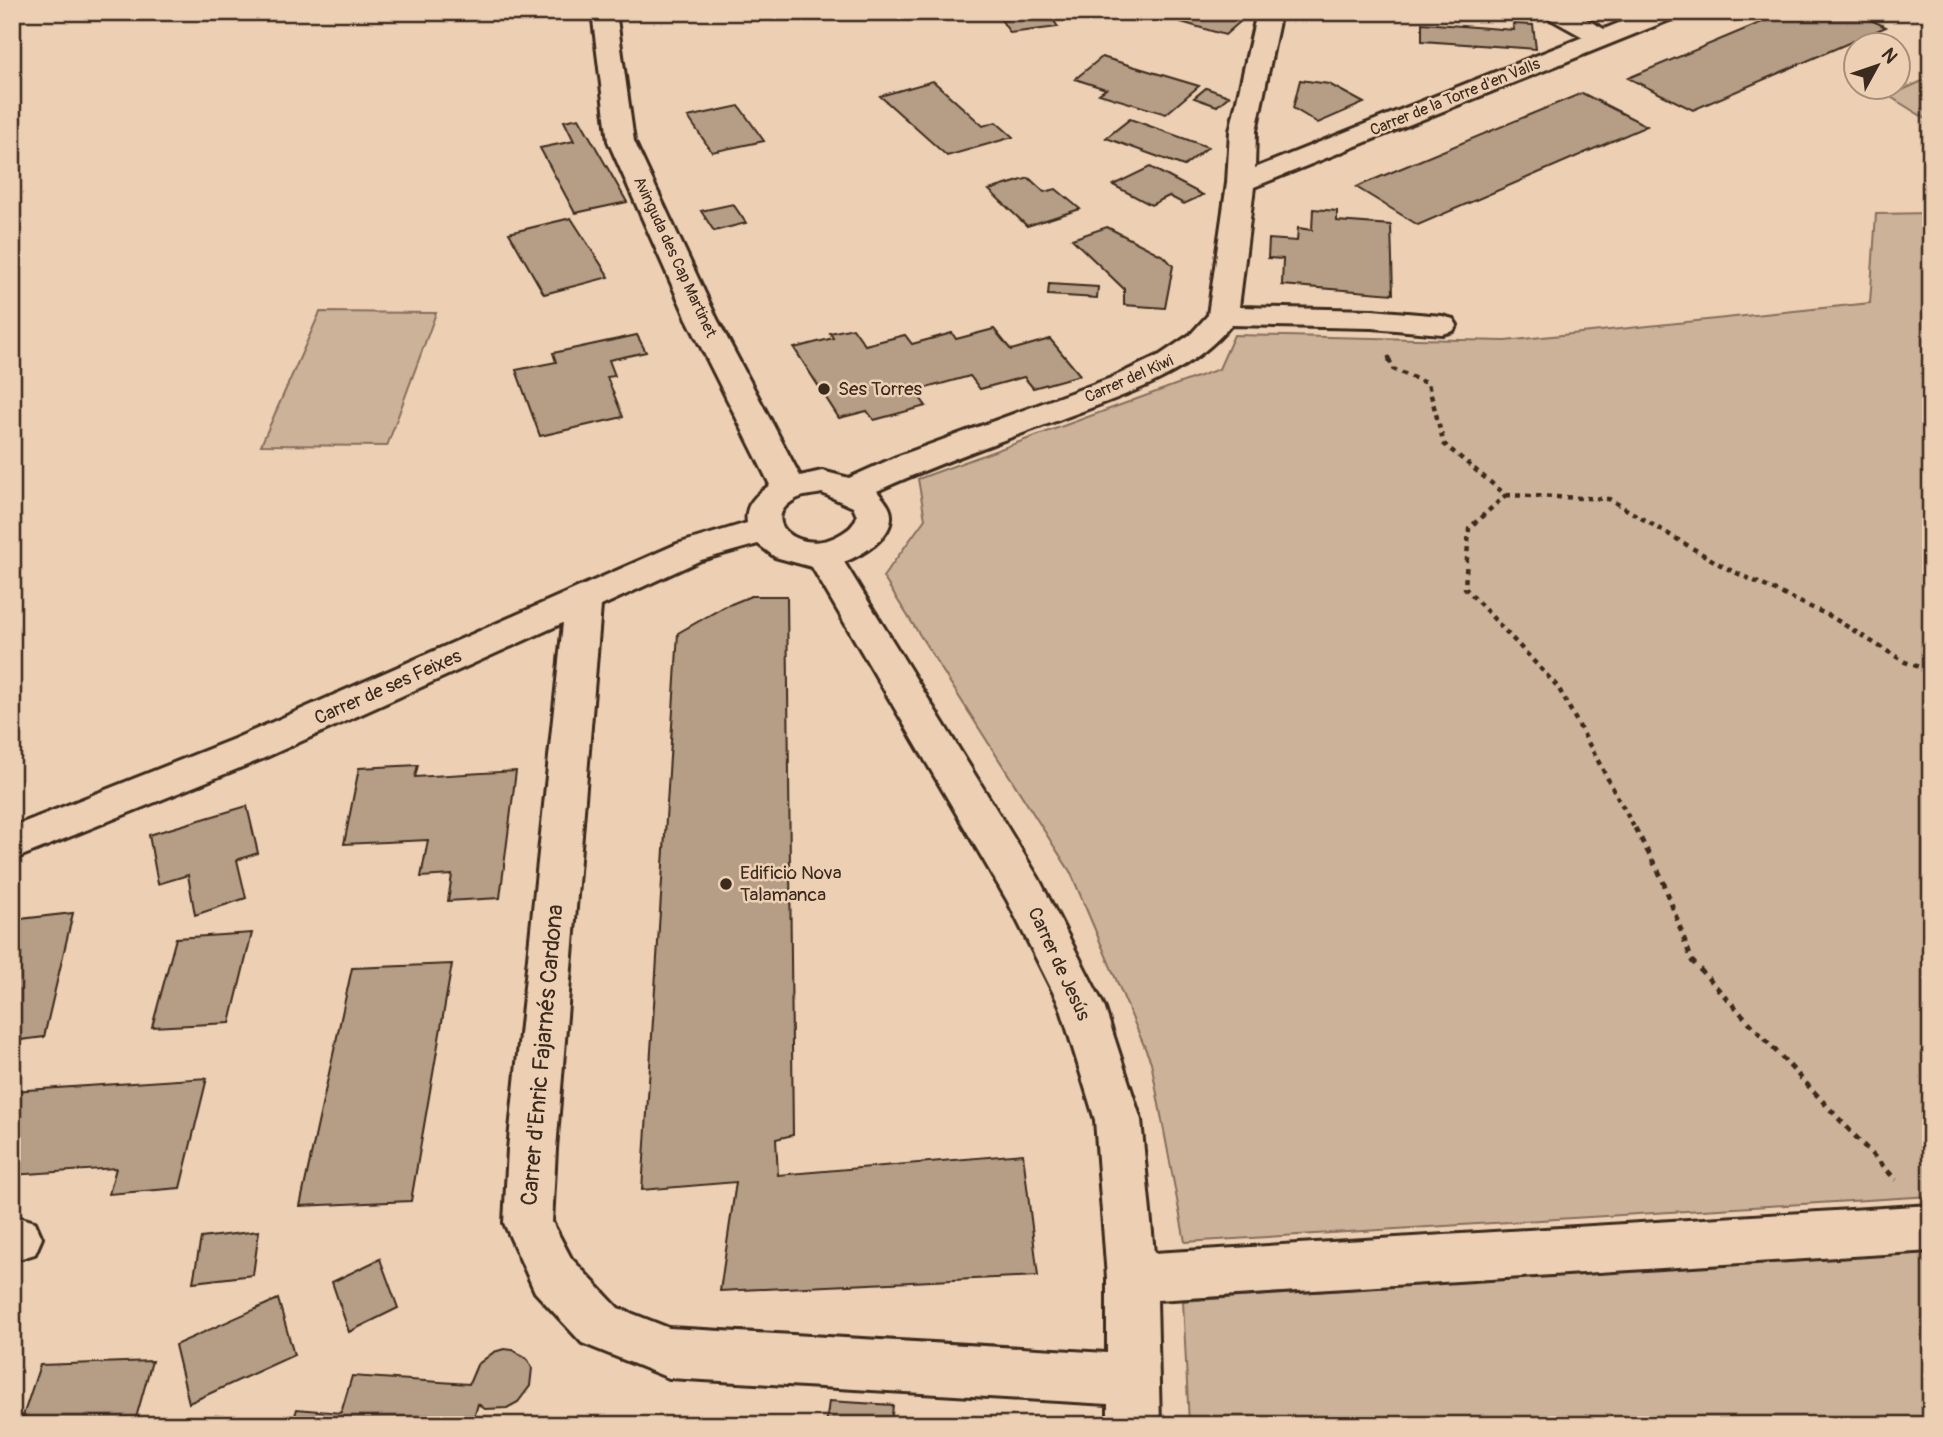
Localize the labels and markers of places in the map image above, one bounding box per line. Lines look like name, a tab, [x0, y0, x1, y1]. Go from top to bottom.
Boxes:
place label: Ses Torres	[838, 377, 923, 401]
marker: Ses Torres	[816, 381, 832, 397]
place label: Edificio Nova Talamanca	[740, 861, 842, 907]
marker: Edificio Nova Talamanca	[718, 876, 734, 892]

